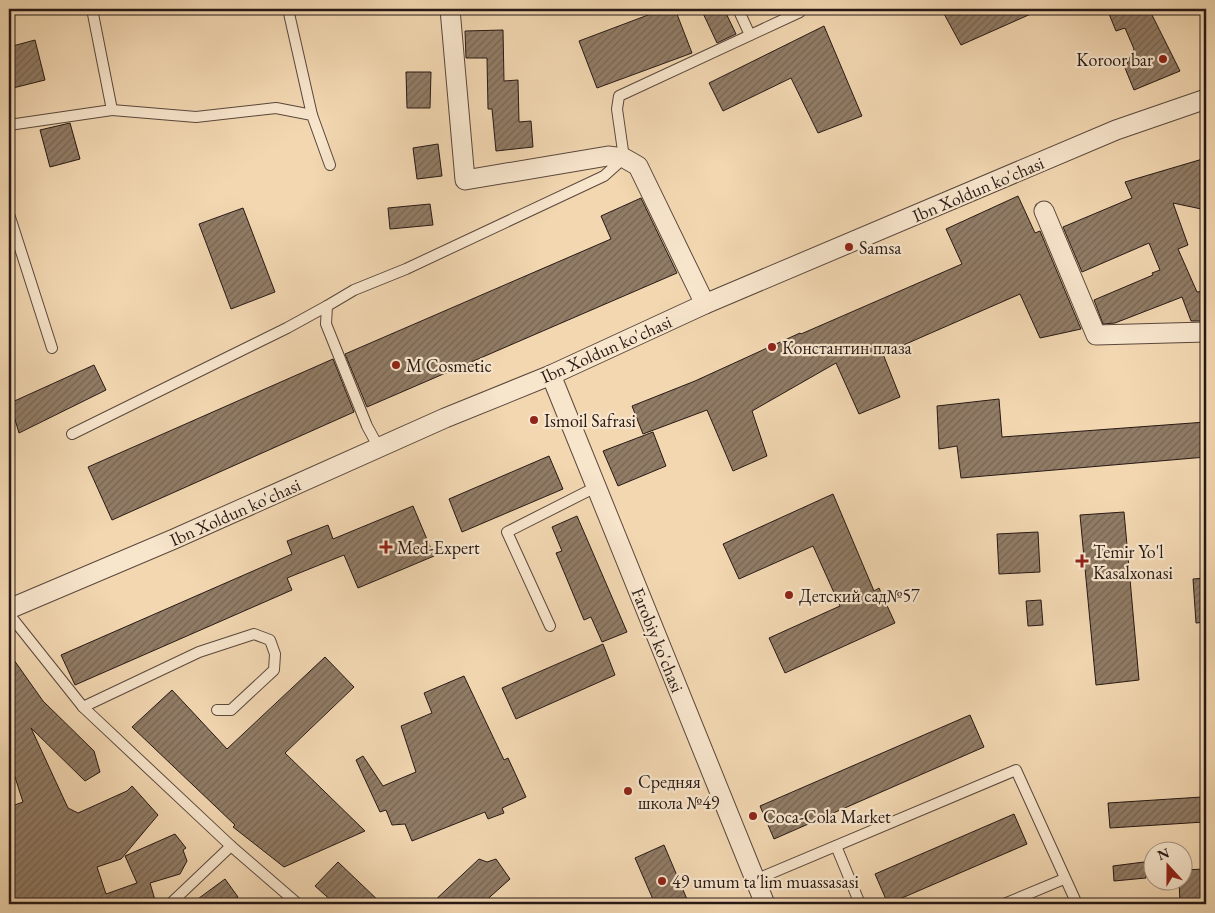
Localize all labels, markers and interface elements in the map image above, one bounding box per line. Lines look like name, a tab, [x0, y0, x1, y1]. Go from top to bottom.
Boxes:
place label: Koroor bar	[1076, 48, 1153, 71]
marker: Koroor bar	[1157, 53, 1169, 65]
street label: Ibn Xoldun ko'chasi	[909, 151, 1048, 227]
place label: Samsa	[859, 236, 902, 259]
marker: Samsa	[843, 241, 855, 253]
street label: Ibn Xoldun ko'chasi	[537, 310, 676, 388]
place label: Константин плаза	[782, 336, 913, 359]
marker: Константин плаза	[766, 341, 778, 353]
place label: M Cosmetic	[406, 354, 492, 377]
marker: M Cosmetic	[390, 359, 402, 371]
place label: Ismoil Safrasi	[544, 409, 636, 432]
marker: Ismoil Safrasi	[528, 414, 540, 426]
street label: Ibn Xoldun ko'chasi	[166, 473, 305, 551]
place label: Med-Expert	[397, 536, 480, 559]
marker: Med-Expert	[379, 540, 393, 554]
place label: Temir Yo'l Kasalxonasi	[1093, 540, 1173, 584]
marker: Temir Yo'l Kasalxonasi	[1075, 554, 1089, 568]
street label: Farobiy ko'chasi	[627, 584, 690, 696]
place label: Детский сад№57	[799, 584, 920, 607]
marker: Детский сад№57	[783, 589, 795, 601]
place label: Средняя школа №49	[638, 770, 720, 814]
marker: Средняя школа №49	[622, 785, 634, 797]
place label: Coca-Cola Market	[763, 805, 891, 828]
marker: Coca-Cola Market	[747, 810, 759, 822]
north arrow	[1142, 840, 1192, 890]
text: N	[1155, 843, 1172, 864]
place label: 49 umum ta'lim muassasasi	[672, 870, 860, 893]
marker: 49 umum ta'lim muassasasi	[656, 875, 668, 887]

